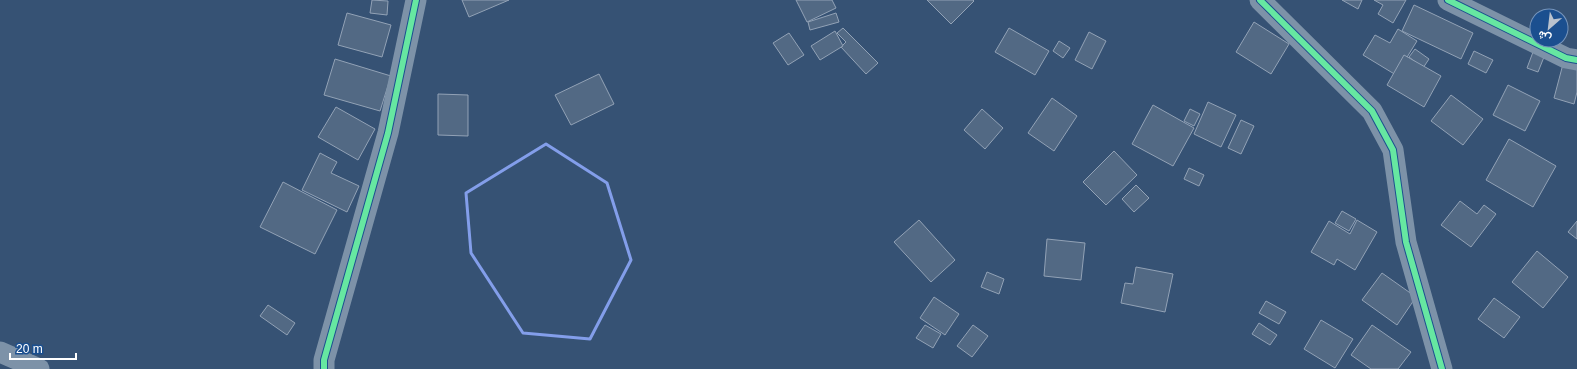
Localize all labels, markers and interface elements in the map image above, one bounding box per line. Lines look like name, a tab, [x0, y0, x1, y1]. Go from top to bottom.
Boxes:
north arrow	[1529, 8, 1569, 48]
text: ش	[1536, 28, 1553, 45]
scale bar	[10, 335, 76, 361]
text: 20 m	[16, 342, 43, 356]

